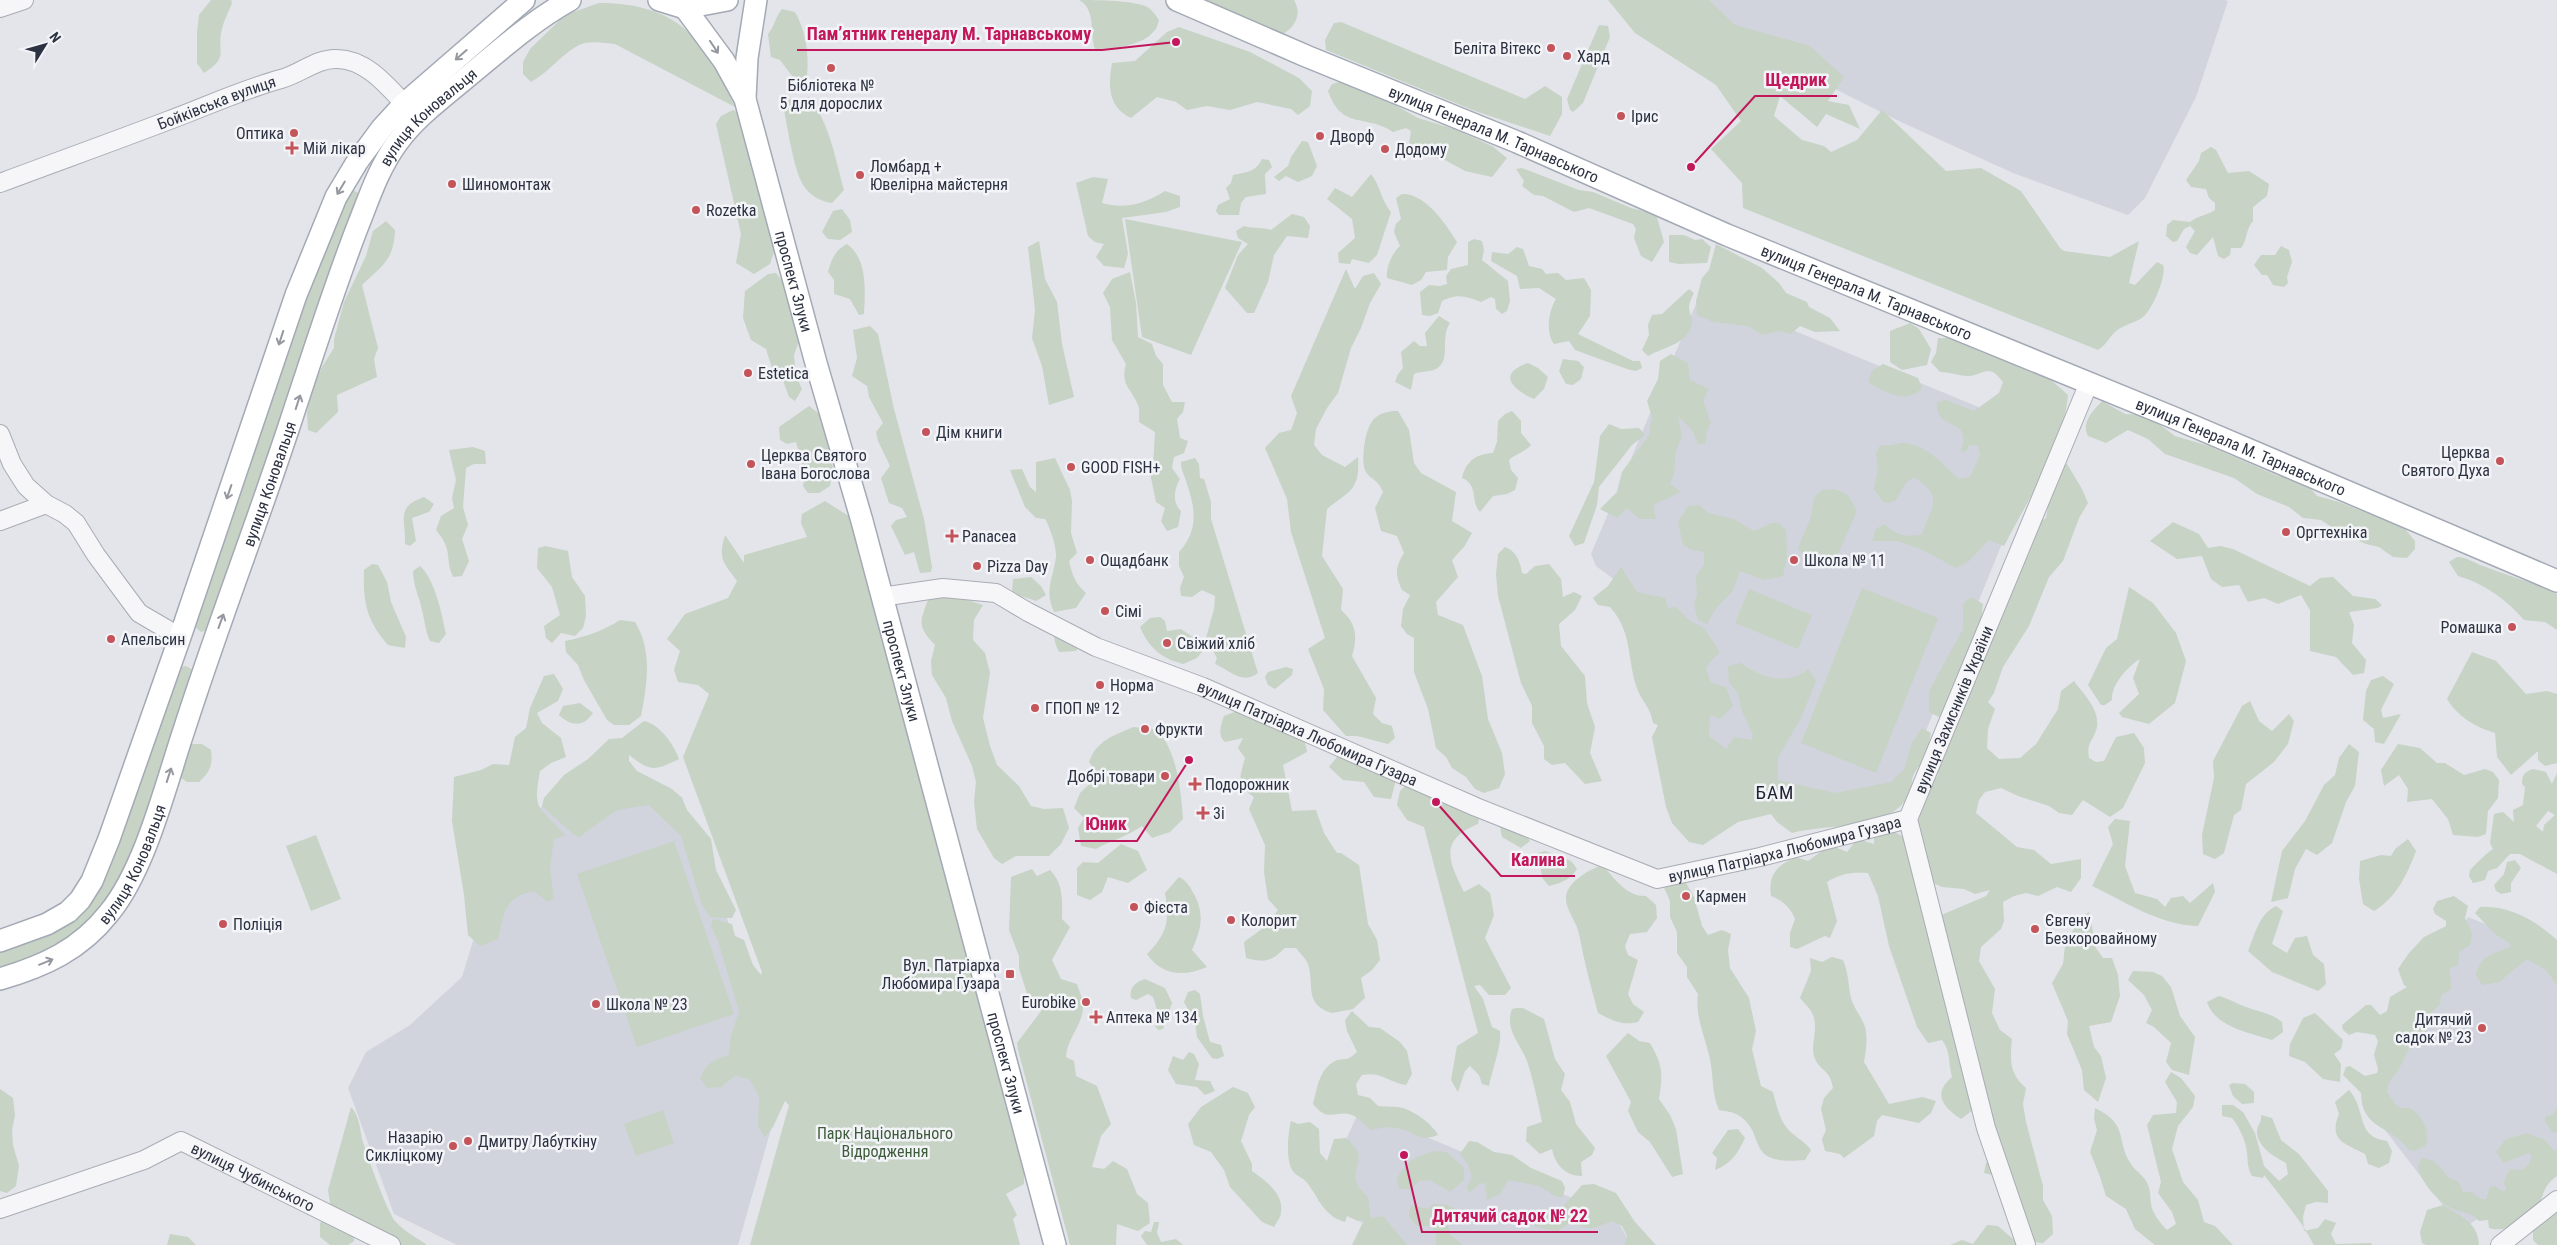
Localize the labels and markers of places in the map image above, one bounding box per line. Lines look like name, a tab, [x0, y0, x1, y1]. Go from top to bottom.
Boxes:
callout: Пам’ятник генералу М. Тарнавському	[797, 17, 1102, 50]
place label: Беліта Вітекс	[1454, 39, 1541, 58]
marker: Беліта Вітекс	[1545, 42, 1557, 54]
place label: Хард	[1577, 47, 1610, 66]
marker: Хард	[1561, 50, 1573, 62]
marker: Бібліотека № 5 для дорослих	[825, 62, 837, 74]
callout: Щедрик	[1755, 63, 1837, 96]
place label: Бібліотека № 5 для дорослих	[780, 76, 882, 113]
place label: Ірис	[1631, 107, 1658, 126]
marker: Ірис	[1615, 110, 1627, 122]
place label: Оптика	[236, 124, 284, 143]
marker: Оптика	[288, 127, 300, 139]
place label: Дворф	[1330, 127, 1375, 146]
marker: Дворф	[1314, 130, 1326, 142]
place label: Мій лікар	[303, 139, 366, 158]
place label: Додому	[1395, 140, 1447, 159]
marker: Мій лікар	[285, 141, 299, 155]
marker: Додому	[1379, 143, 1391, 155]
place label: Ломбард + Ювелірна майстерня	[870, 157, 1008, 194]
marker: Ломбард + Ювелірна майстерня	[854, 169, 866, 181]
place label: Шиномонтаж	[462, 175, 551, 194]
marker: Шиномонтаж	[446, 178, 458, 190]
place label: Rozetka	[706, 201, 756, 220]
marker: Rozetka	[690, 204, 702, 216]
place label: Estetica	[758, 364, 809, 383]
marker: Estetica	[742, 367, 754, 379]
place label: Дім книги	[936, 423, 1002, 442]
marker: Дім книги	[920, 426, 932, 438]
place label: Церква Святого Духа	[2401, 443, 2490, 480]
place label: Церква Святого Івана Богослова	[761, 446, 870, 483]
marker: Церква Святого Духа	[2494, 455, 2506, 467]
marker: Церква Святого Івана Богослова	[745, 458, 757, 470]
place label: GOOD FISH+	[1081, 458, 1160, 477]
marker: GOOD FISH+	[1065, 461, 1077, 473]
place label: Оргтехніка	[2296, 523, 2367, 542]
marker: Оргтехніка	[2280, 526, 2292, 538]
place label: Panacea	[962, 527, 1016, 546]
marker: Panacea	[946, 530, 958, 542]
place label: Ощадбанк	[1100, 551, 1169, 570]
place label: Школа № 11	[1804, 551, 1886, 570]
marker: Ощадбанк	[1084, 554, 1096, 566]
marker: Школа № 11	[1788, 554, 1800, 566]
place label: Pizza Day	[987, 557, 1049, 576]
marker: Pizza Day	[971, 560, 983, 572]
place label: Сімі	[1115, 602, 1142, 621]
marker: Сімі	[1099, 605, 1111, 617]
place label: Ромашка	[2441, 618, 2502, 637]
marker: Ромашка	[2506, 621, 2518, 633]
place label: Апельсин	[121, 630, 185, 649]
marker: Апельсин	[105, 633, 117, 645]
place label: Свіжий хліб	[1177, 634, 1255, 653]
marker: Свіжий хліб	[1161, 637, 1173, 649]
place label: Норма	[1110, 676, 1154, 695]
marker: Норма	[1094, 679, 1106, 691]
place label: ГПОП № 12	[1045, 699, 1120, 718]
marker: ГПОП № 12	[1029, 702, 1041, 714]
place label: Фрукти	[1155, 720, 1203, 739]
marker: Фрукти	[1139, 723, 1151, 735]
place label: Добрі товари	[1067, 767, 1155, 786]
marker: Добрі товари	[1159, 770, 1171, 782]
place label: Подорожник	[1205, 775, 1290, 794]
marker: Подорожник	[1189, 778, 1201, 790]
place label: 3і	[1213, 804, 1225, 823]
marker: 3і	[1197, 807, 1209, 819]
callout: Юник	[1075, 808, 1137, 841]
callout: Калина	[1501, 843, 1575, 876]
place label: Кармен	[1696, 887, 1747, 906]
marker: Кармен	[1680, 890, 1692, 902]
place label: Фієста	[1144, 898, 1188, 917]
marker: Фієста	[1128, 901, 1140, 913]
place label: Колорит	[1241, 911, 1297, 930]
place label: Євгену Безкоровайному	[2045, 911, 2157, 948]
marker: Колорит	[1225, 914, 1237, 926]
place label: Поліція	[233, 915, 282, 934]
marker: Поліція	[217, 918, 229, 930]
marker: Євгену Безкоровайному	[2029, 923, 2041, 935]
place label: Вул. Патріарха Любомира Гузара	[882, 956, 1000, 993]
marker: Вул. Патріарха Любомира Гузара	[1004, 968, 1016, 980]
place label: Eurobike	[1022, 993, 1076, 1012]
place label: Школа № 23	[606, 995, 688, 1014]
marker: Eurobike	[1080, 996, 1092, 1008]
marker: Школа № 23	[590, 998, 602, 1010]
place label: Аптека № 134	[1106, 1008, 1198, 1027]
place label: Дитячий садок № 23	[2395, 1010, 2472, 1047]
marker: Аптека № 134	[1090, 1011, 1102, 1023]
marker: Дитячий садок № 23	[2476, 1022, 2488, 1034]
place label: Назарію Сикліцкому	[365, 1128, 443, 1165]
place label: Дмитру Лабуткіну	[478, 1132, 597, 1151]
marker: Дмитру Лабуткіну	[462, 1135, 474, 1147]
marker: Назарію Сикліцкому	[447, 1140, 459, 1152]
callout: Дитячий садок № 22	[1422, 1199, 1598, 1232]

